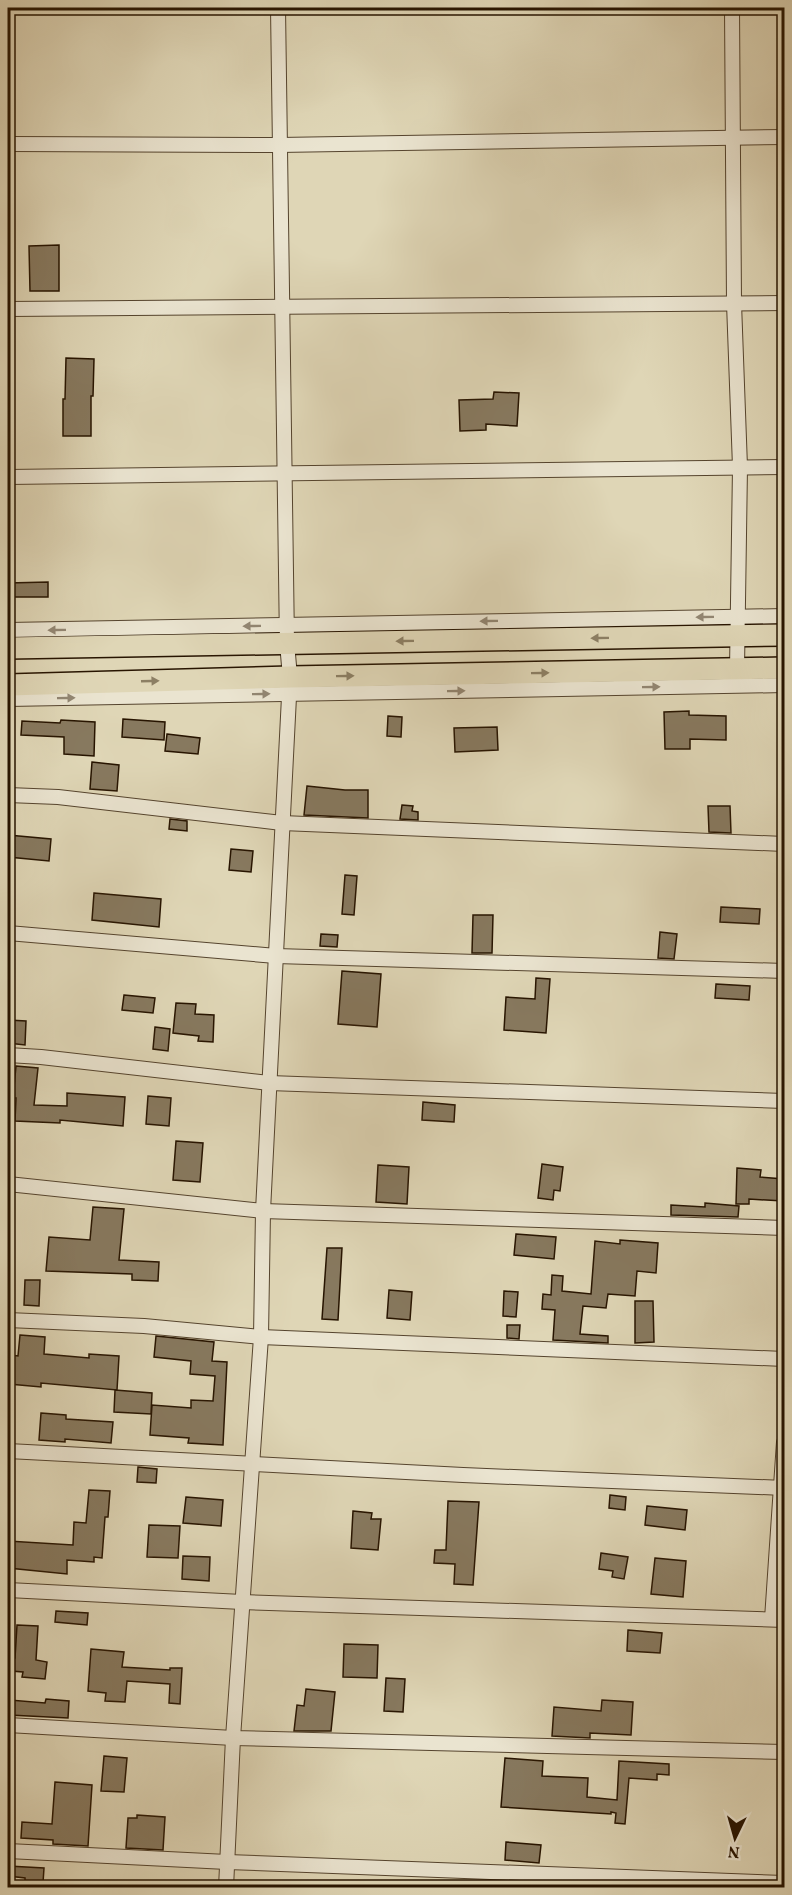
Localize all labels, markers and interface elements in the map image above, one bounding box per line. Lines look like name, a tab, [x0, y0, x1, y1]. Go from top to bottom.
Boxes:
one-way arrow	[696, 612, 715, 622]
one-way arrow	[480, 617, 499, 626]
one-way arrow	[243, 621, 262, 631]
one-way arrow	[48, 625, 67, 634]
one-way arrow	[591, 633, 610, 643]
one-way arrow	[396, 636, 415, 646]
one-way arrow	[530, 668, 549, 677]
one-way arrow	[335, 671, 354, 681]
one-way arrow	[140, 677, 159, 686]
one-way arrow	[641, 683, 660, 692]
one-way arrow	[446, 686, 465, 696]
one-way arrow	[251, 690, 270, 699]
one-way arrow	[56, 693, 75, 703]
north arrow	[705, 1808, 765, 1868]
text: N	[727, 1839, 741, 1862]

